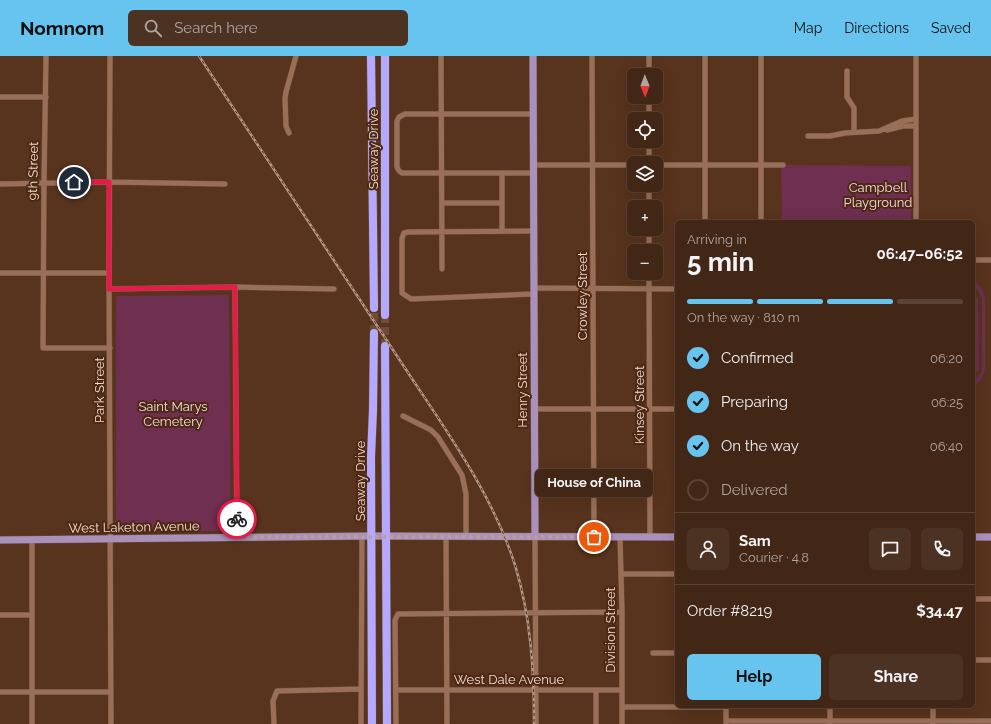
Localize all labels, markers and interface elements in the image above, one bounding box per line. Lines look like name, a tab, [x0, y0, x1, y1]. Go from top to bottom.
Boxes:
search box	[128, 10, 408, 46]
text: Nomnom	[20, 17, 104, 39]
icon: search	[142, 17, 164, 39]
text: Search here	[174, 19, 258, 37]
text: Map	[794, 20, 822, 36]
text: Directions	[844, 20, 909, 36]
text: Saved	[931, 20, 971, 36]
north arrow	[627, 68, 663, 104]
map controls	[627, 68, 663, 280]
street label: Seaway Drive	[366, 108, 381, 189]
button: locate	[627, 112, 663, 148]
street label: 9th Street	[25, 141, 41, 201]
button: layers	[627, 156, 663, 192]
pin	[57, 165, 91, 199]
icon: home	[63, 171, 85, 193]
park label: Campbell Playground	[844, 180, 912, 210]
button: +	[627, 200, 663, 236]
text: Arriving in	[687, 232, 747, 247]
button: −	[627, 244, 663, 280]
text: 06:47–06:52	[876, 245, 963, 263]
text: 5 min	[687, 247, 754, 277]
street label: Crowley Street	[575, 251, 590, 340]
text: On the way · 810 m	[687, 310, 800, 325]
icon: check	[687, 347, 709, 369]
text: Confirmed	[721, 349, 794, 367]
text: 06:20	[930, 351, 963, 366]
street label: Henry Street	[515, 352, 530, 428]
street label: Park Street	[92, 356, 107, 423]
street label: Kinsey Street	[632, 365, 647, 444]
icon: check	[687, 391, 709, 413]
text: Preparing	[721, 393, 788, 411]
text: 06:25	[931, 395, 963, 410]
park label: Saint Marys Cemetery	[138, 399, 208, 429]
icon: check	[687, 435, 709, 457]
text: On the way	[721, 437, 799, 455]
text: 06:40	[930, 439, 963, 454]
street label: Seaway Drive	[353, 440, 368, 521]
callout: House of China	[535, 469, 653, 497]
text: House of China	[547, 475, 641, 490]
text: Delivered	[721, 481, 788, 499]
courier	[217, 499, 257, 539]
icon: bike	[226, 508, 248, 530]
street label: West Laketon Avenue	[68, 518, 200, 536]
pin	[577, 520, 611, 554]
icon: bag	[583, 526, 605, 548]
button: person	[687, 528, 729, 570]
button: chat	[869, 528, 911, 570]
button: phone	[921, 528, 963, 570]
text: Sam	[739, 532, 771, 550]
text: Courier · 4.8	[739, 550, 809, 565]
street label: Division Street	[603, 587, 618, 673]
text: Order #8219	[687, 602, 772, 620]
text: $34.47	[916, 602, 963, 620]
button: Help	[687, 654, 821, 700]
button: Share	[829, 654, 963, 700]
street label: West Dale Avenue	[454, 672, 565, 687]

